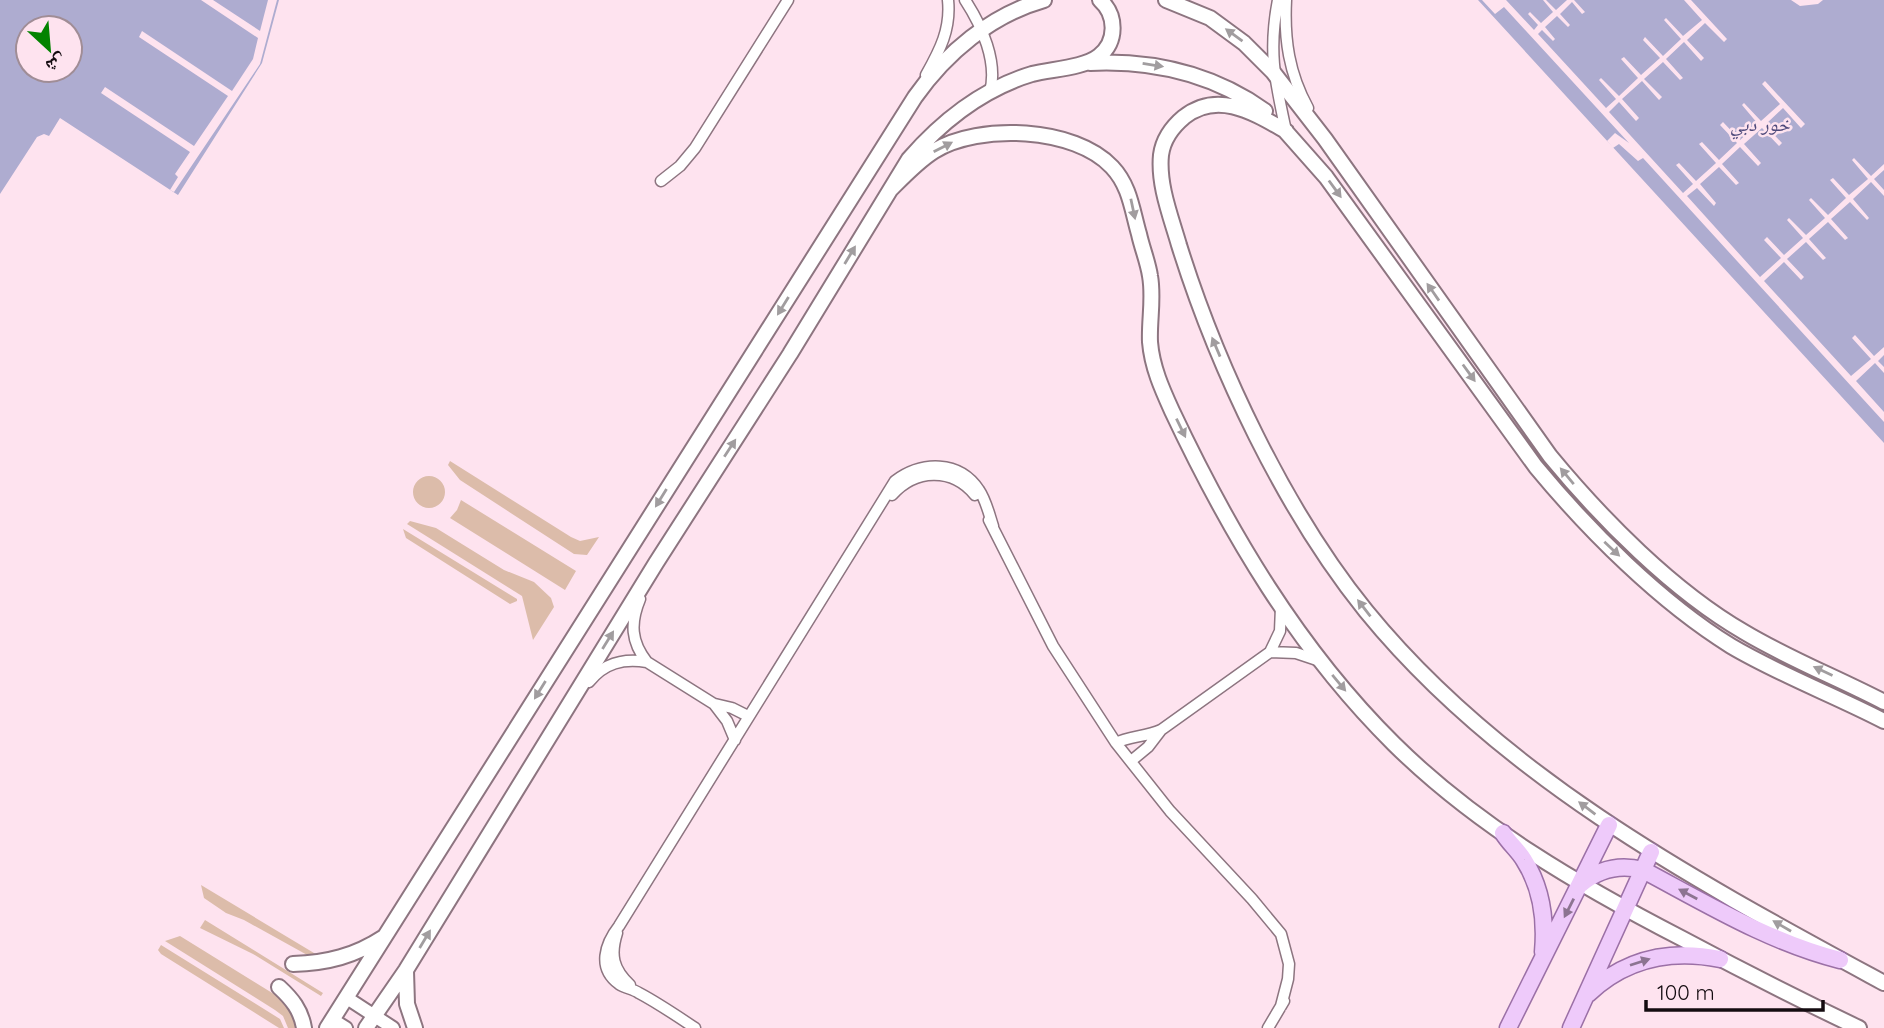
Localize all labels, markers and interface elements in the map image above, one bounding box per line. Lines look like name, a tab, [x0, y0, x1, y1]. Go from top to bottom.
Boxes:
north arrow	[14, 14, 84, 84]
one-way arrow	[1225, 28, 1243, 42]
text: ش	[42, 49, 71, 79]
one-way arrow	[1142, 60, 1164, 71]
water label: خور دبي	[1730, 112, 1791, 140]
one-way arrow	[933, 142, 953, 153]
one-way arrow	[1328, 180, 1342, 198]
one-way arrow	[1127, 198, 1138, 220]
one-way arrow	[844, 246, 857, 265]
one-way arrow	[1426, 283, 1440, 301]
one-way arrow	[776, 296, 789, 315]
one-way arrow	[1210, 337, 1222, 357]
one-way arrow	[1462, 364, 1476, 382]
one-way arrow	[1175, 418, 1186, 438]
one-way arrow	[723, 438, 736, 458]
one-way arrow	[1559, 467, 1574, 485]
one-way arrow	[655, 488, 668, 508]
one-way arrow	[1603, 541, 1620, 557]
one-way arrow	[1358, 599, 1372, 617]
one-way arrow	[602, 631, 615, 650]
one-way arrow	[1813, 665, 1833, 677]
one-way arrow	[1331, 675, 1346, 692]
one-way arrow	[533, 681, 546, 700]
one-way arrow	[1579, 801, 1597, 816]
one-way arrow	[1679, 888, 1698, 900]
one-way arrow	[1564, 898, 1575, 918]
one-way arrow	[1772, 920, 1791, 932]
one-way arrow	[419, 929, 432, 948]
one-way arrow	[1630, 956, 1651, 966]
scale bar	[1646, 968, 1823, 1012]
text: 100 m	[1657, 979, 1715, 1005]

